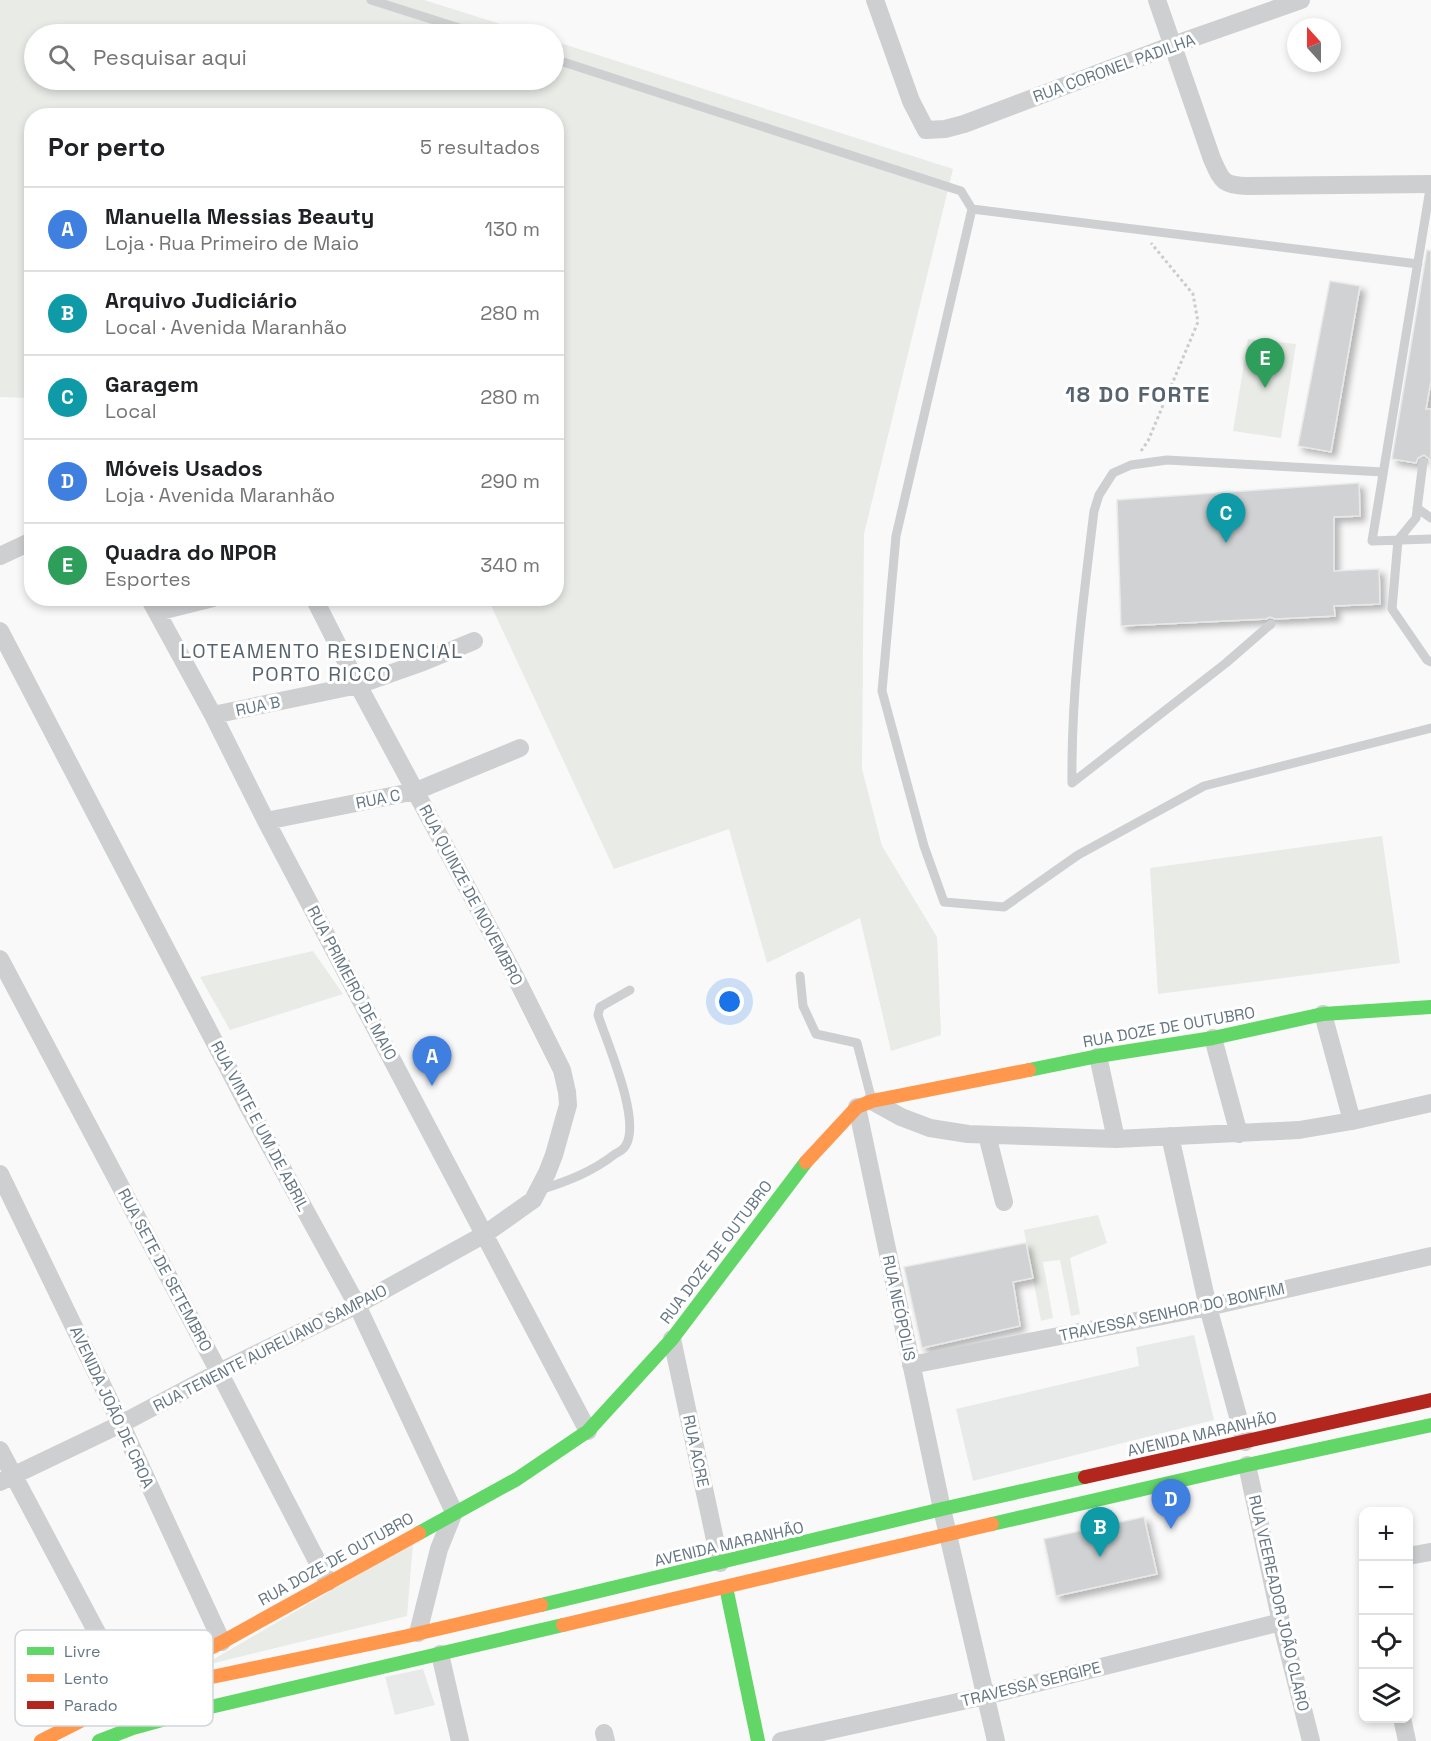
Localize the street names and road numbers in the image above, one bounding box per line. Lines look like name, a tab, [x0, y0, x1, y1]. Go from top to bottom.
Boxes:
street label: RUA CORONEL PADILHA	[1030, 29, 1198, 107]
street label: RUA B	[234, 691, 282, 721]
street label: RUA C	[354, 784, 402, 814]
street label: RUA QUINZE DE NOVEMBRO	[414, 801, 528, 989]
street label: RUA PRIMEIRO DE MAIO	[302, 902, 402, 1064]
street label: RUA DOZE DE OUTUBRO	[1081, 1002, 1257, 1052]
street label: RUA VINTE E UM DE ABRIL	[206, 1037, 314, 1215]
street label: RUA DOZE DE OUTUBRO	[655, 1176, 777, 1328]
street label: RUA SETE DE SETEMBRO	[113, 1185, 217, 1355]
street label: RUA NEÓPOLIS	[878, 1253, 920, 1363]
street label: TRAVESSA SENHOR DO BONFIM	[1057, 1278, 1287, 1346]
street label: RUA TENENTE AURELIANO SAMPAIO	[149, 1280, 391, 1416]
street label: AVENIDA JOÃO DE CROA	[65, 1323, 159, 1491]
street label: AVENIDA MARANHÃO	[1125, 1407, 1279, 1461]
street label: RUA ACRE	[678, 1413, 714, 1489]
street label: RUA VEEREADOR JOÃO CLARO	[1244, 1493, 1314, 1713]
street label: RUA DOZE DE OUTUBRO	[255, 1508, 417, 1610]
street label: AVENIDA MARANHÃO	[652, 1517, 806, 1571]
street label: TRAVESSA SERGIPE	[959, 1656, 1103, 1712]

